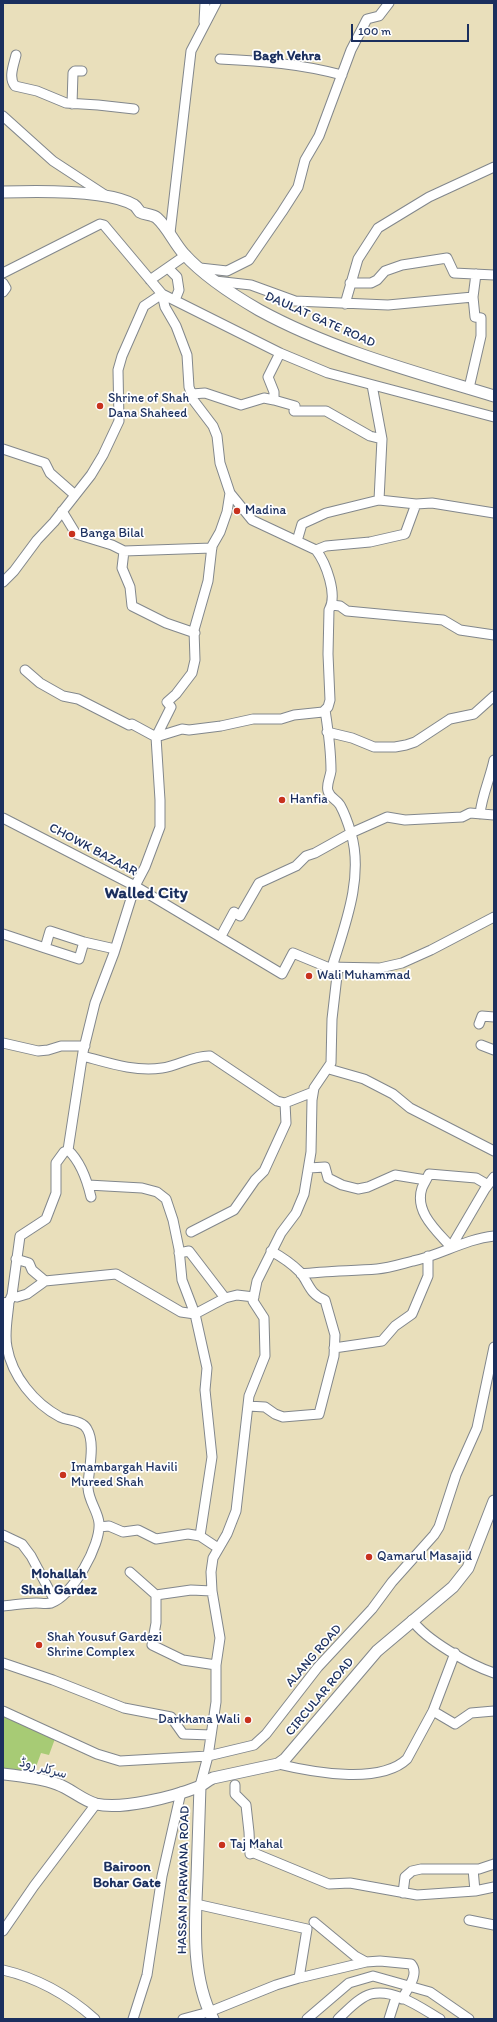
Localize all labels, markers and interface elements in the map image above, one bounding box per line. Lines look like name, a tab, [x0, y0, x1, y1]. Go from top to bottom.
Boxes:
scale bar	[353, 16, 471, 42]
text: 100 m	[358, 24, 391, 38]
district label: Bagh Vehra	[253, 48, 321, 64]
street label: DAULAT GATE ROAD	[262, 289, 378, 351]
place label: Shrine of Shah Dana Shaheed	[108, 391, 189, 422]
marker: Shrine of Shah Dana Shaheed	[95, 401, 105, 411]
place label: Madina	[245, 503, 286, 519]
marker: Madina	[232, 506, 242, 516]
place label: Banga Bilal	[80, 526, 144, 542]
marker: Banga Bilal	[67, 529, 77, 539]
place label: Hanfia	[290, 792, 328, 808]
marker: Hanfia	[277, 795, 287, 805]
street label: CHOWK BAZAAR	[46, 820, 140, 880]
district label: Walled City	[104, 884, 188, 904]
place label: Wali Muhammad	[317, 968, 410, 984]
marker: Wali Muhammad	[304, 971, 314, 981]
place label: Imambargah Havili Mureed Shah	[71, 1460, 178, 1491]
marker: Imambargah Havili Mureed Shah	[58, 1470, 68, 1480]
place label: Qamarul Masajid	[377, 1549, 472, 1565]
marker: Qamarul Masajid	[364, 1552, 374, 1562]
district label: Mohallah Shah Gardez	[21, 1566, 97, 1598]
street label: ALANG ROAD	[283, 1622, 345, 1690]
place label: Shah Yousuf Gardezi Shrine Complex	[47, 1630, 162, 1661]
marker: Shah Yousuf Gardezi Shrine Complex	[34, 1640, 44, 1650]
street label: CIRCULAR ROAD	[283, 1654, 357, 1740]
place label: Darkhana Wali	[158, 1712, 240, 1728]
marker: Darkhana Wali	[243, 1715, 253, 1725]
street label: سرکلر روڈ	[17, 1755, 69, 1783]
street label: HASSAN PARWANA ROAD	[175, 1806, 193, 1954]
place label: Taj Mahal	[230, 1837, 283, 1853]
marker: Taj Mahal	[217, 1840, 227, 1850]
district label: Bairoon Bohar Gate	[93, 1859, 161, 1892]

